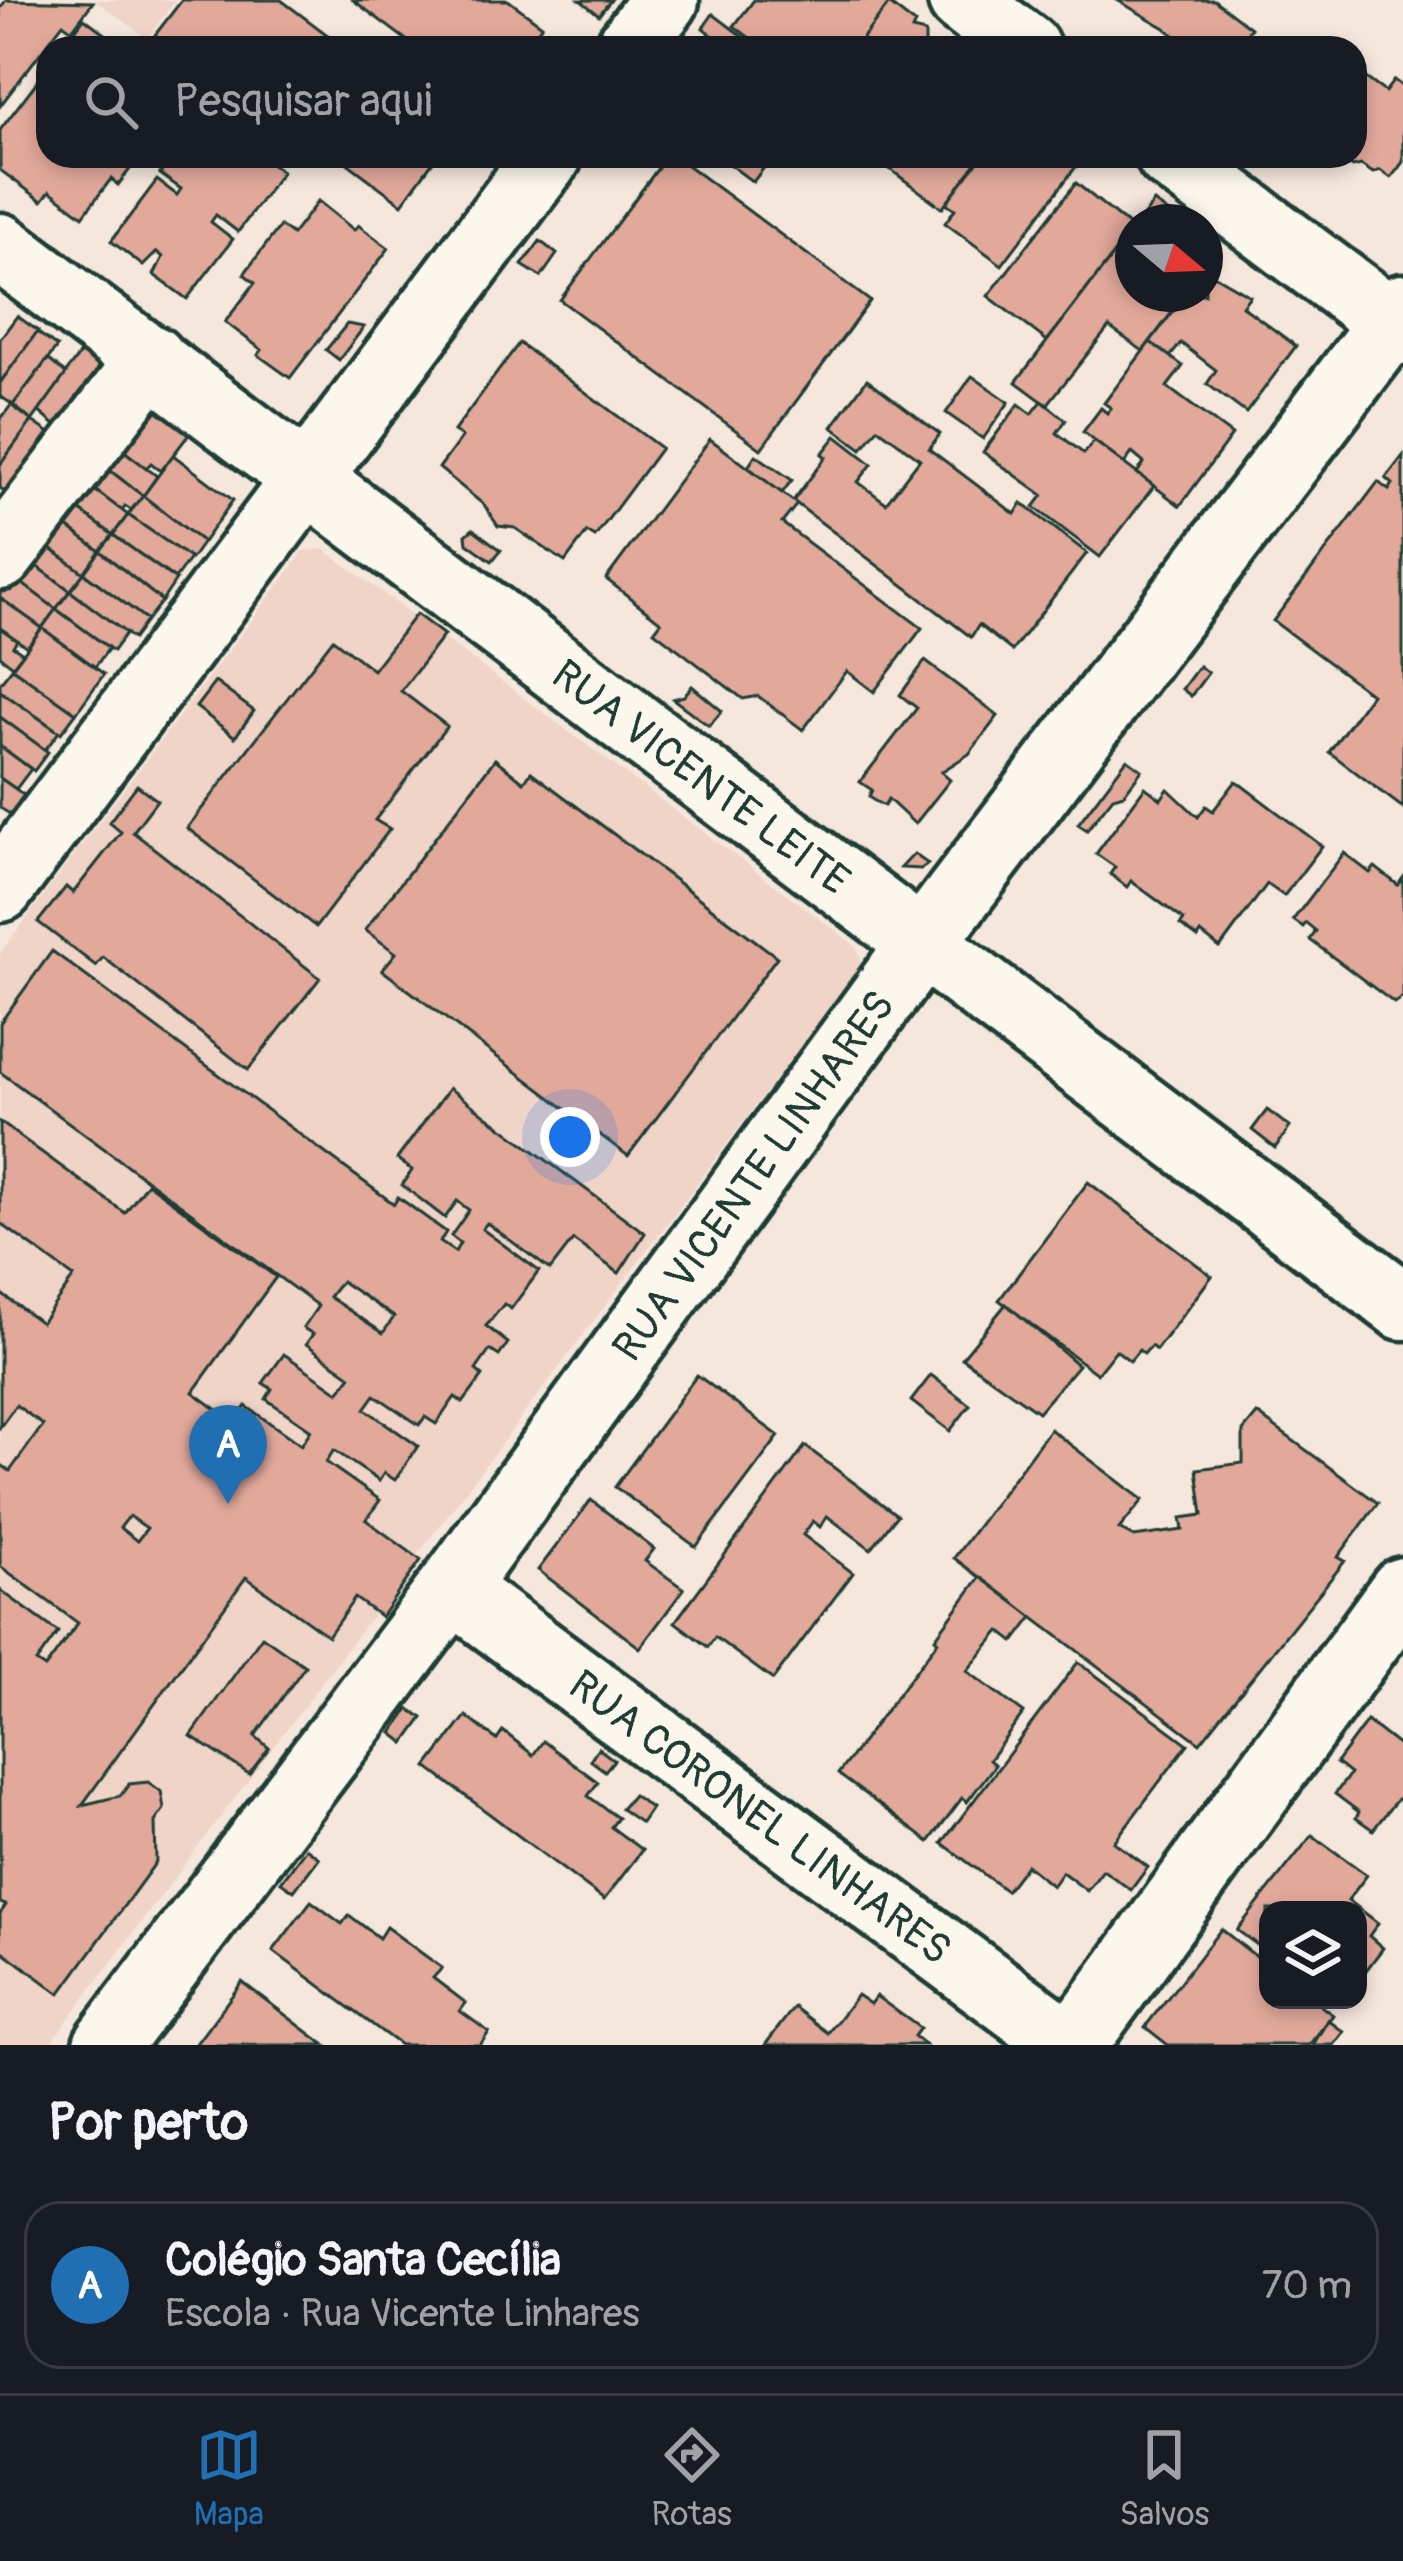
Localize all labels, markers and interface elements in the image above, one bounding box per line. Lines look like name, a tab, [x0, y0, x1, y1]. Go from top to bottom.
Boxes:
search box	[36, 36, 1367, 168]
icon: search	[78, 69, 144, 135]
text: Pesquisar aqui	[174, 74, 432, 130]
north arrow	[1115, 204, 1223, 312]
street label: RUA VICENTE LEITE	[541, 649, 859, 907]
street label: RUA VICENTE LINHARES	[602, 982, 907, 1372]
your location	[540, 1107, 600, 1167]
pin: A	[189, 1405, 267, 1504]
street label: RUA CORONEL LINHARES	[558, 1660, 960, 1977]
map controls	[1259, 1901, 1367, 2009]
button: layers	[1259, 1901, 1367, 2009]
text: Por perto	[48, 2091, 248, 2155]
text: Colégio Santa Cecília	[165, 2233, 561, 2289]
text: A	[77, 2261, 103, 2310]
text: 70 m	[1262, 2261, 1352, 2310]
text: Escola · Rua Vicente Linhares	[165, 2289, 640, 2338]
tab: Mapa	[194, 2422, 264, 2535]
tab: Rotas	[652, 2422, 732, 2535]
tab: Salvos	[1119, 2422, 1209, 2535]

